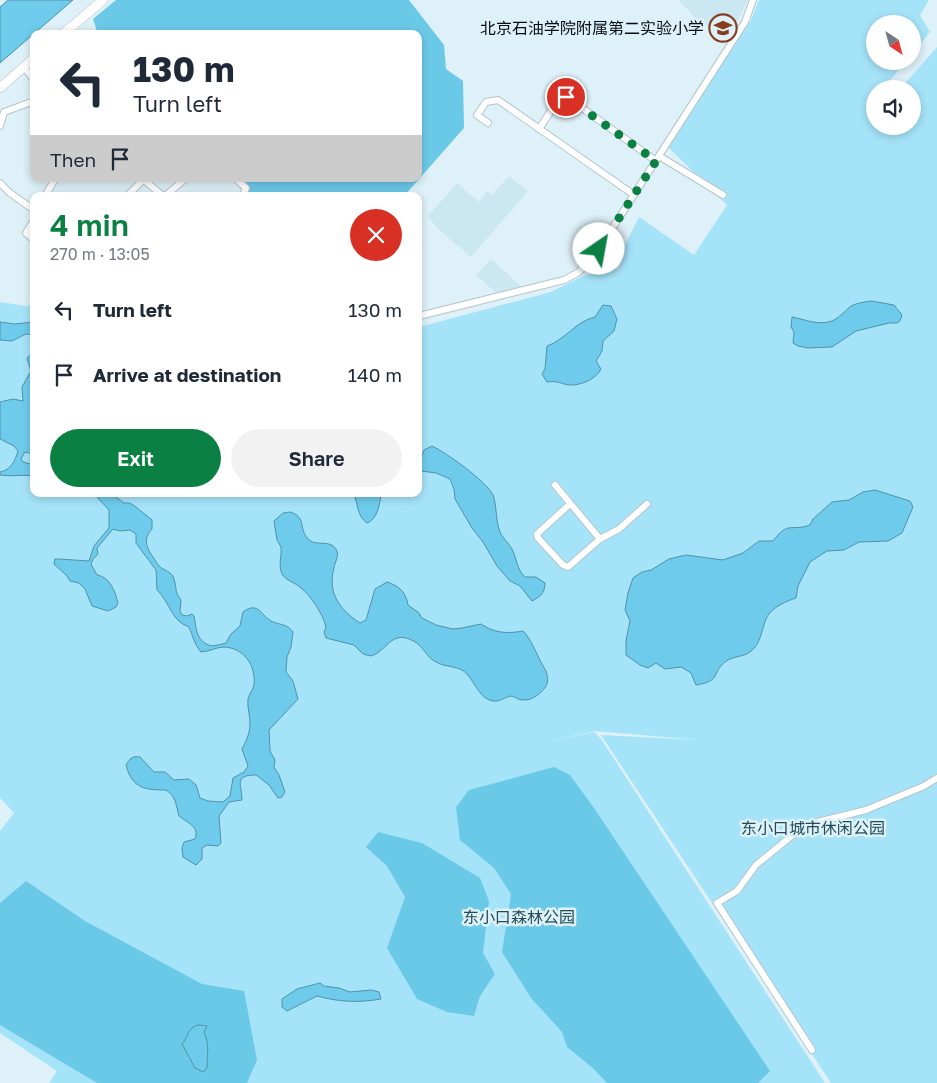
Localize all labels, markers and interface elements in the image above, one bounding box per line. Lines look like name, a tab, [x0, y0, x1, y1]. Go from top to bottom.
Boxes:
school or university icon: 北京石油学院附属第二实验小学	[708, 13, 738, 43]
north arrow	[866, 15, 921, 70]
map controls	[866, 15, 921, 135]
place label: 北京石油学院附属第二实验小学	[480, 18, 704, 38]
text: 130 m	[133, 48, 235, 90]
icon: left	[50, 50, 115, 115]
pin	[545, 76, 587, 118]
button: sound	[866, 80, 921, 135]
icon: arrive	[552, 83, 580, 111]
text: Turn left	[133, 90, 222, 117]
icon: arrive	[106, 145, 134, 173]
text: Then	[50, 148, 96, 171]
text: 4 min	[50, 207, 129, 243]
button: close	[350, 209, 402, 261]
position arrow	[572, 222, 624, 274]
text: 270 m · 13:05	[50, 244, 150, 264]
icon: left	[50, 296, 78, 324]
text: Turn left	[93, 298, 172, 321]
text: 130 m	[348, 298, 402, 321]
icon: arrive	[50, 361, 78, 389]
text: Arrive at destination	[93, 363, 281, 386]
text: 140 m	[348, 363, 402, 386]
button: Exit	[50, 429, 221, 487]
button: Share	[231, 429, 402, 487]
park label: 东小口城市休闲公园	[741, 818, 885, 838]
park label: 东小口森林公园	[463, 907, 575, 927]

